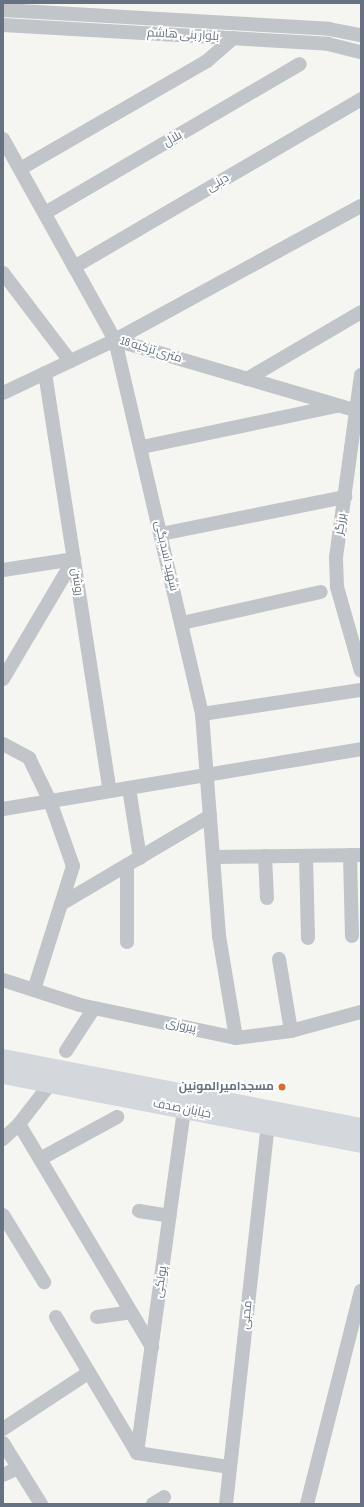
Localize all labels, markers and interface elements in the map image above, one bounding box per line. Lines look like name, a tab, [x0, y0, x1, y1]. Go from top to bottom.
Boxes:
street label: بلوار بنی هاشم	[147, 26, 219, 44]
street label: بلال	[161, 128, 185, 150]
street label: دینی	[204, 171, 232, 195]
street label: 18 متری تزکیه	[118, 334, 184, 366]
street label: برزگر	[332, 512, 350, 536]
street label: شهید اسدبگی	[151, 520, 181, 592]
street label: روشن	[68, 567, 86, 597]
street label: پیروزی	[164, 1016, 198, 1036]
place label: مسجدامیرالمونین	[179, 1080, 274, 1094]
marker: مسجدامیرالمونین	[277, 1082, 287, 1092]
street label: خیابان صدف	[152, 1096, 212, 1122]
street label: پولکی	[152, 1265, 170, 1299]
street label: محبی	[238, 1300, 256, 1330]

